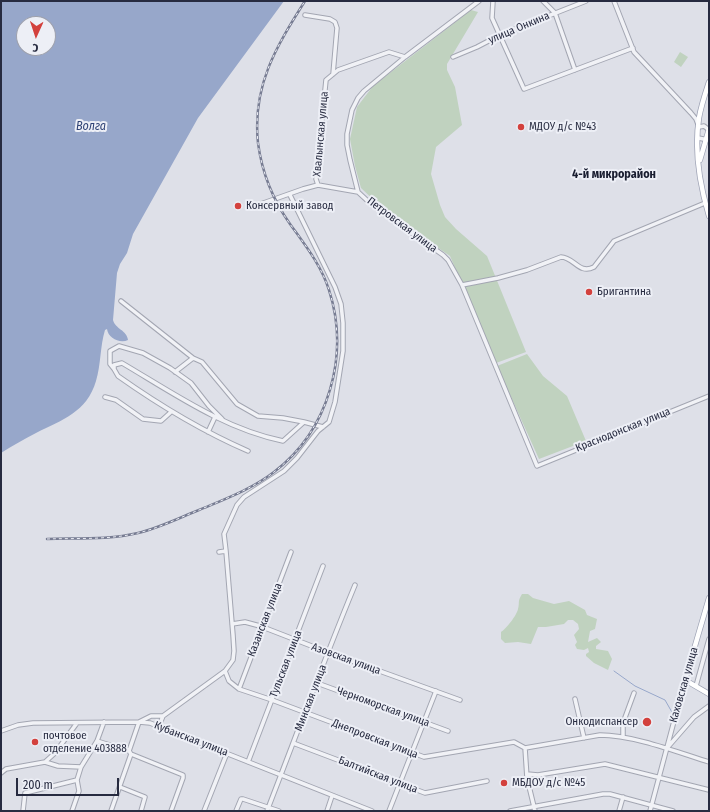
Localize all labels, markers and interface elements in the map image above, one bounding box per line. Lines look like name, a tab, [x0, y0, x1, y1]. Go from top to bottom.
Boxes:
street label: улица Онкина	[486, 9, 552, 47]
north arrow	[16, 16, 56, 56]
text: С	[32, 41, 39, 54]
street label: Хвалынская улица	[311, 91, 331, 177]
water label: Волга	[76, 120, 106, 134]
place label: МДОУ д/с №43	[529, 120, 596, 134]
marker: МДОУ д/с №43	[516, 122, 526, 132]
district label: 4-й микрорайон	[572, 168, 656, 182]
street label: Петровская улица	[364, 194, 440, 256]
place label: Консервный завод	[246, 199, 333, 213]
marker: Консервный завод	[233, 201, 243, 211]
place label: Бригантина	[597, 285, 651, 299]
marker: Бригантина	[584, 287, 594, 297]
street label: Краснодонская улица	[574, 405, 672, 455]
street label: Казанская улица	[245, 581, 285, 659]
street label: Тульская улица	[267, 629, 305, 699]
street label: Азовская улица	[310, 640, 382, 678]
street label: Каховская улица	[667, 646, 701, 724]
street label: Минская улица	[292, 663, 330, 733]
street label: Черноморская улица	[335, 684, 431, 730]
place label: Онкодиспансер	[565, 715, 638, 729]
marker: Онкодиспансер	[641, 716, 653, 728]
street label: Днепровская улица	[330, 717, 420, 761]
street label: Кубанская улица	[152, 719, 230, 759]
place label: почтовое отделение 403888	[43, 729, 127, 755]
marker: почтовое отделение 403888	[30, 737, 40, 747]
street label: Балтийская улица	[337, 754, 419, 796]
scale bar	[18, 770, 121, 796]
place label: МБДОУ д/с №45	[512, 776, 585, 790]
text: 200 m	[23, 778, 53, 792]
marker: МБДОУ д/с №45	[499, 778, 509, 788]

